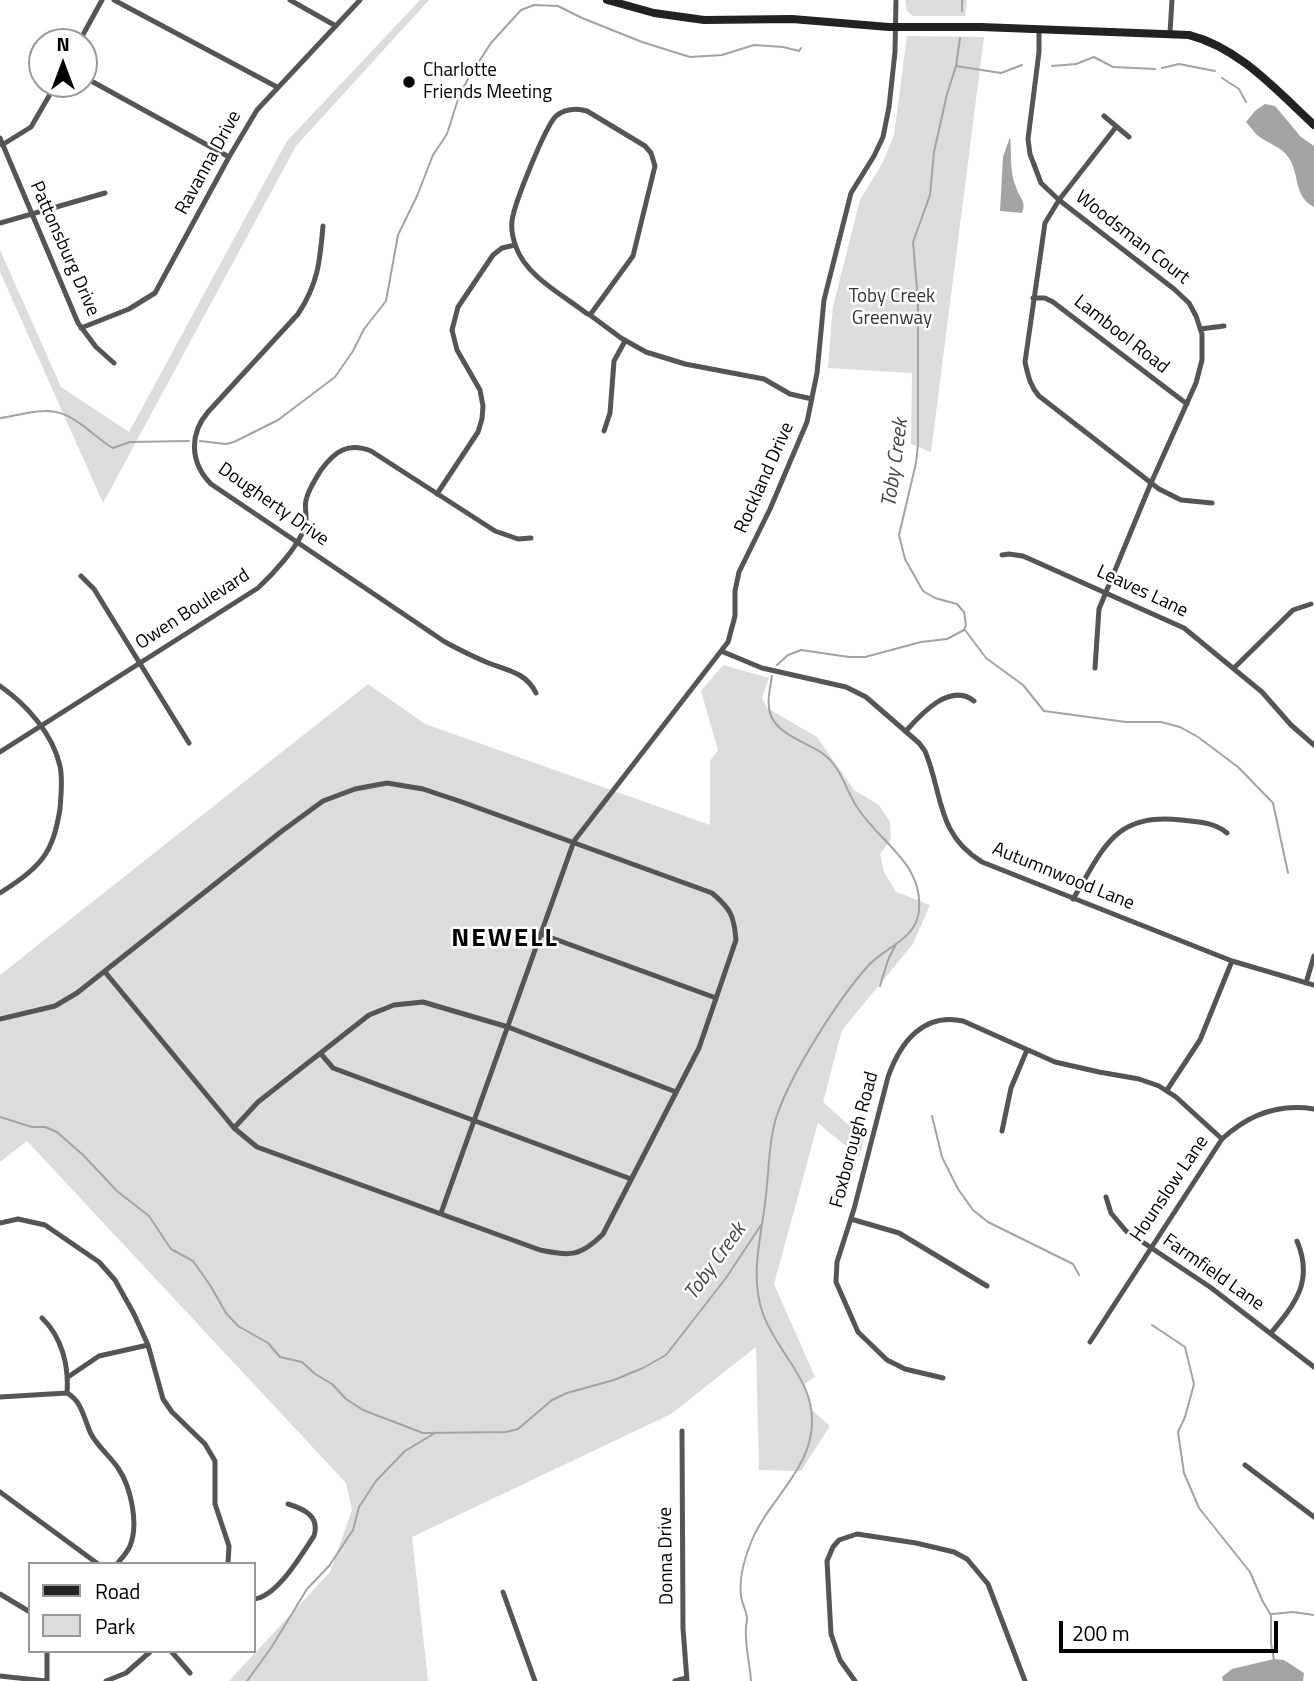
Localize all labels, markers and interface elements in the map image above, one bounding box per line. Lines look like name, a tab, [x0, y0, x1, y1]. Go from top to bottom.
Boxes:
north arrow	[28, 28, 98, 98]
text: N	[56, 29, 70, 58]
place label: Charlotte Friends Meeting	[423, 60, 552, 104]
marker: Charlotte Friends Meeting	[401, 74, 417, 90]
street label: Ravanna Drive	[171, 107, 247, 219]
street label: Pattonsburg Drive	[24, 178, 104, 320]
street label: Woodsman Court	[1070, 186, 1194, 290]
park label: Toby Creek Greenway	[849, 286, 935, 330]
street label: Lambool Road	[1069, 291, 1173, 379]
water label: Toby Creek	[877, 417, 915, 509]
street label: Rockland Drive	[730, 419, 800, 537]
street label: Dougherty Drive	[213, 458, 333, 552]
street label: Leaves Lane	[1093, 561, 1191, 623]
street label: Owen Boulevard	[132, 565, 254, 655]
street label: Autumnwood Lane	[989, 838, 1137, 916]
district label: NEWELL	[452, 924, 558, 956]
street label: Foxborough Road	[826, 1070, 884, 1210]
street label: Hounslow Lane	[1126, 1132, 1214, 1246]
water label: Toby Creek	[680, 1219, 752, 1305]
street label: Farmfield Lane	[1158, 1230, 1268, 1316]
street label: Donna Drive	[655, 1507, 679, 1605]
legend	[28, 1562, 256, 1653]
text: Road	[95, 1575, 140, 1607]
scale bar	[1062, 1608, 1281, 1652]
text: Park	[95, 1610, 135, 1642]
text: 200 m	[1072, 1617, 1129, 1649]

